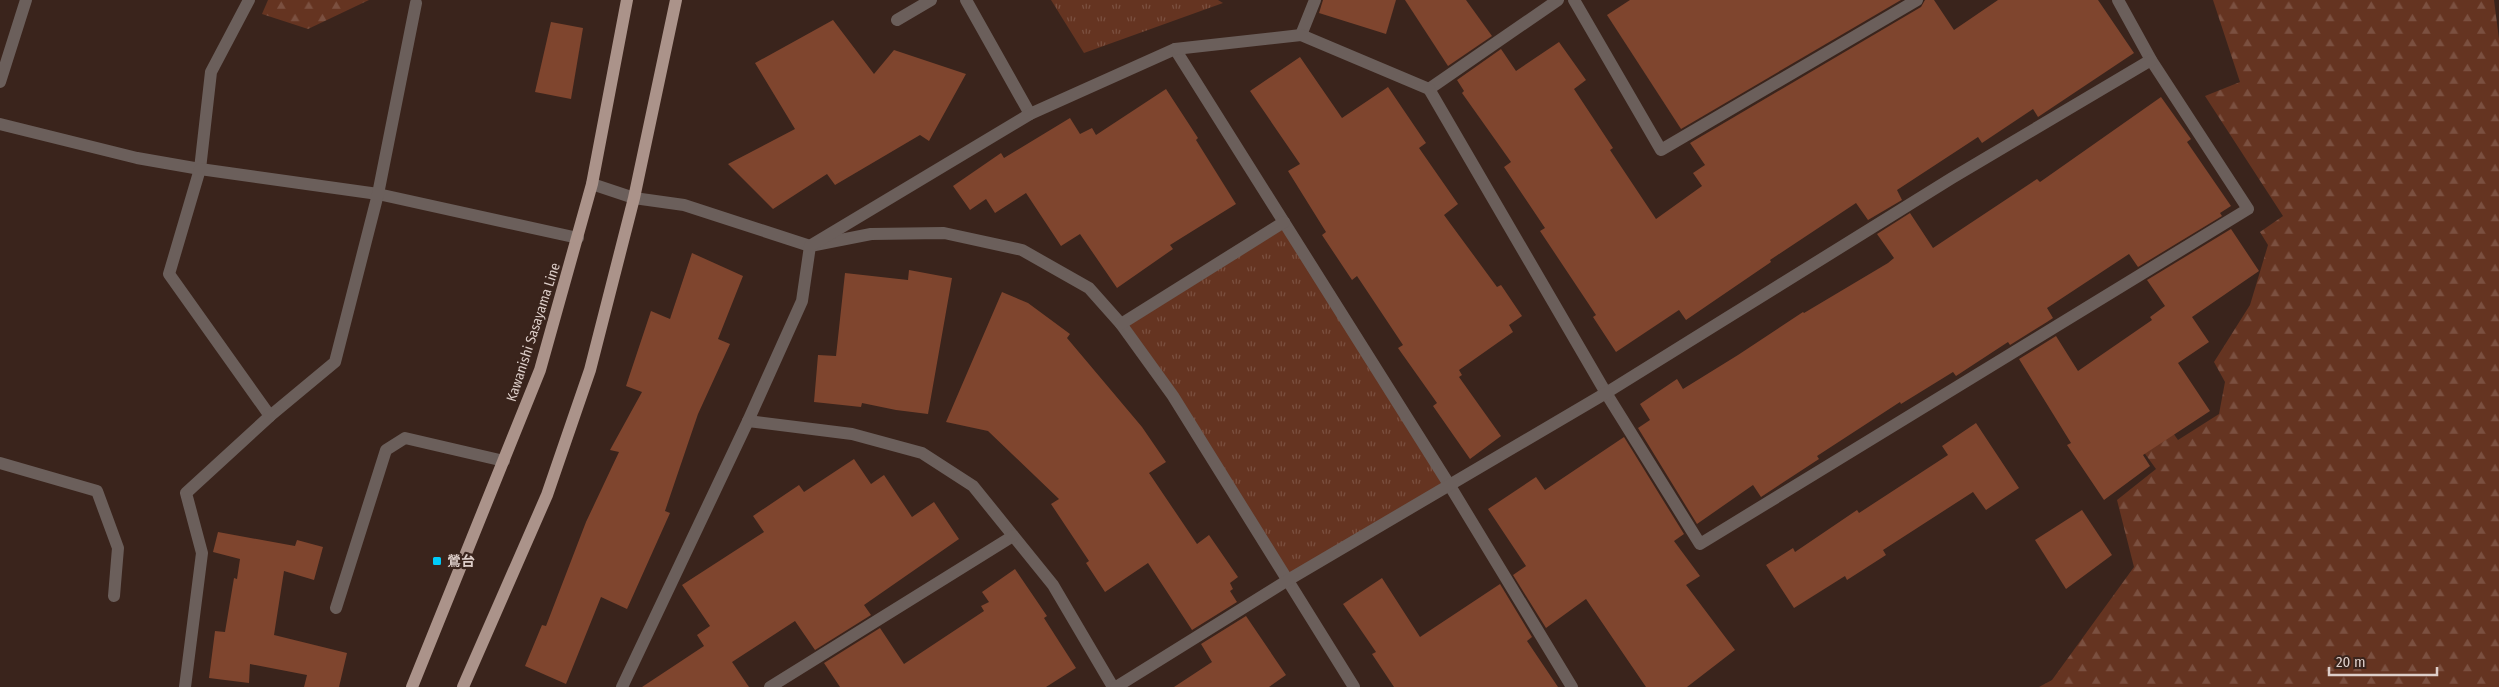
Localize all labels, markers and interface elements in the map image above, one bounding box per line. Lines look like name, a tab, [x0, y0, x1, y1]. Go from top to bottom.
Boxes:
street label: Kawanishi Sasayama Line	[503, 260, 564, 404]
place label: 鶯台	[447, 553, 475, 570]
marker: 鶯台	[431, 555, 443, 567]
scale bar	[2329, 644, 2436, 676]
text: 20 m	[2336, 653, 2366, 671]

